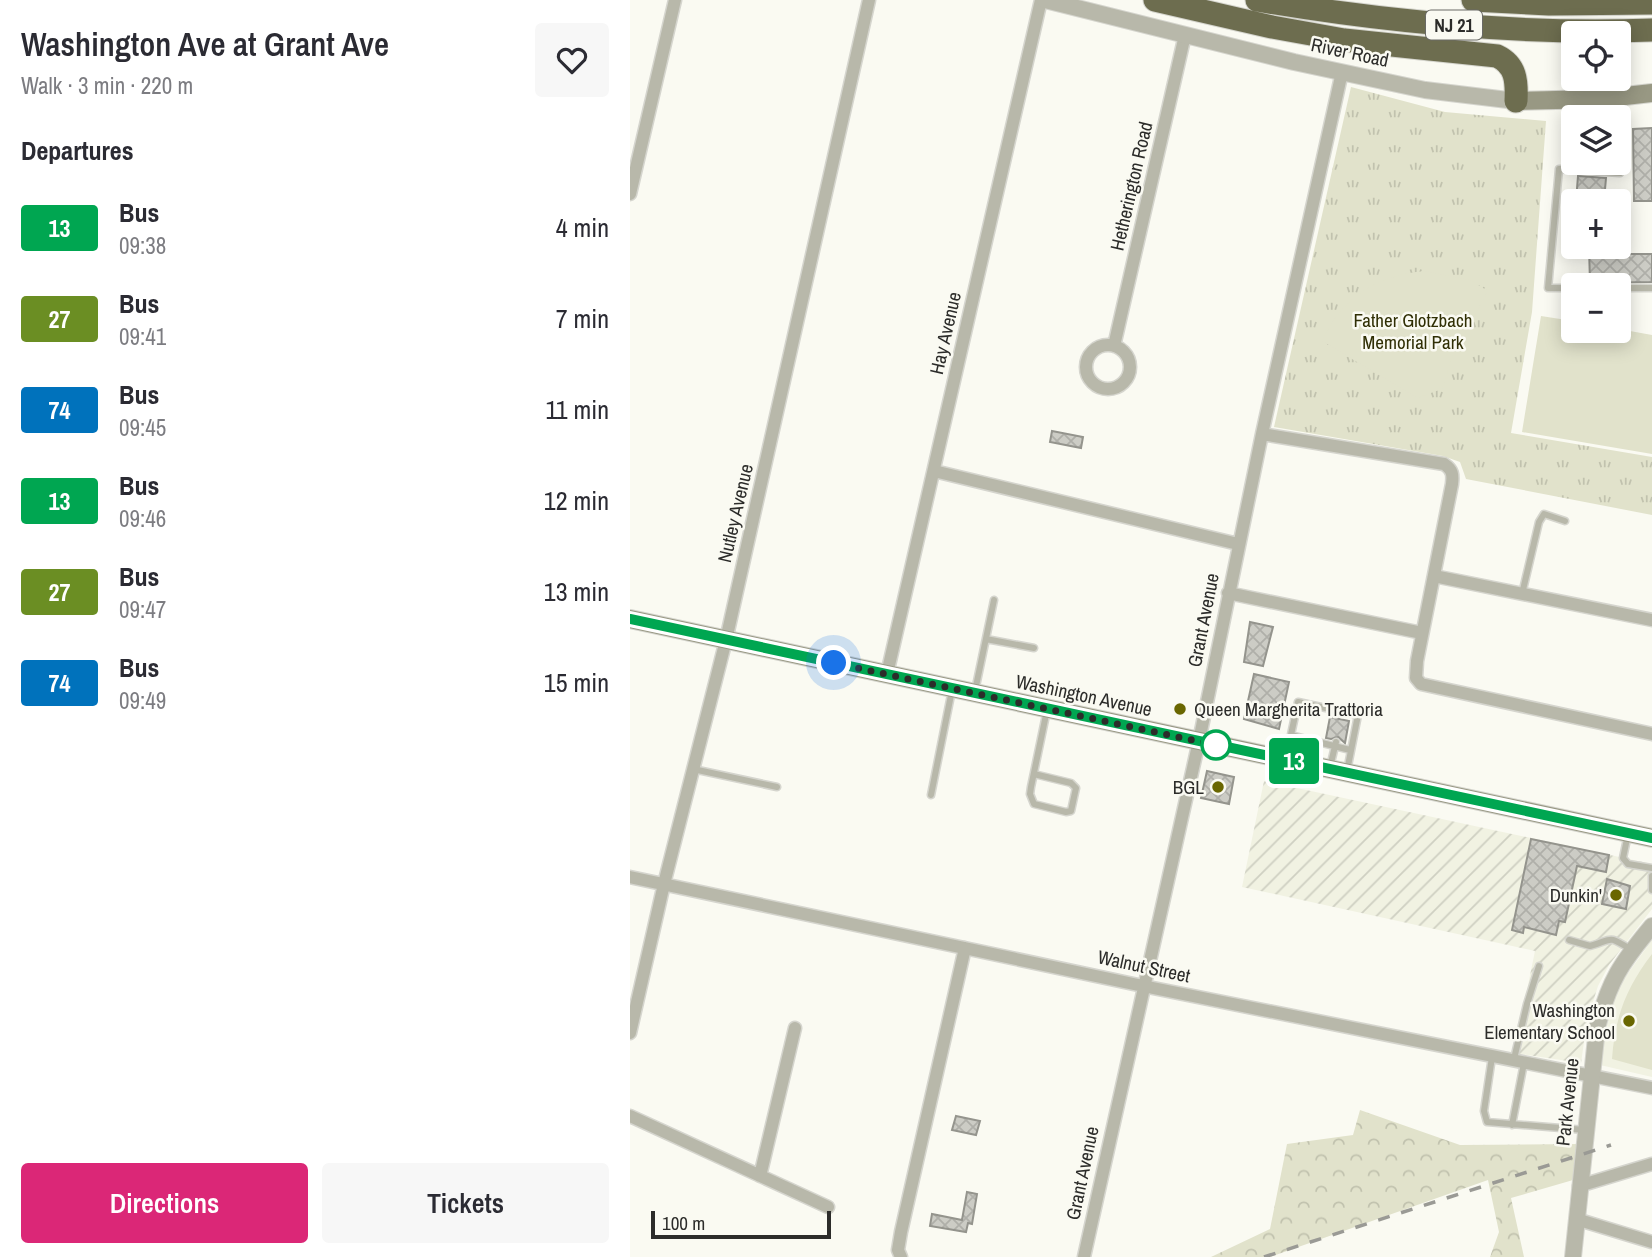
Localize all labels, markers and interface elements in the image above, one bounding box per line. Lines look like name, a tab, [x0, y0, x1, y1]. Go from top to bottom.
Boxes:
road number: NJ 21	[1426, 10, 1482, 40]
map controls	[1561, 21, 1631, 343]
button: locate	[1561, 21, 1631, 91]
text: Washington Ave at Grant Ave	[21, 22, 389, 66]
button: heart	[535, 23, 609, 97]
street label: River Road	[1309, 31, 1391, 73]
text: Walk · 3 min · 220 m	[21, 70, 193, 101]
button: layers	[1561, 105, 1631, 175]
street label: Hetherington Road	[1104, 119, 1158, 253]
text: Departures	[21, 133, 134, 168]
button: +	[1561, 189, 1631, 259]
text: Bus	[119, 195, 159, 230]
text: 4 min	[556, 210, 609, 245]
text: 13	[49, 212, 70, 244]
text: 09:38	[119, 230, 166, 261]
button: −	[1561, 273, 1631, 343]
text: Bus	[119, 286, 159, 321]
street label: Hay Avenue	[923, 289, 967, 377]
text: 7 min	[556, 301, 609, 336]
text: 27	[49, 303, 70, 335]
park label: Father Glotzbach Memorial Park	[1354, 307, 1472, 355]
text: 09:41	[119, 321, 166, 352]
text: Bus	[119, 377, 159, 412]
text: 11 min	[545, 392, 609, 427]
text: 74	[49, 394, 70, 426]
text: 09:45	[119, 412, 166, 443]
street label: Nutley Avenue	[711, 461, 759, 565]
text: Bus	[119, 468, 159, 503]
text: 12 min	[544, 483, 609, 518]
text: 13	[49, 485, 70, 517]
text: 09:46	[119, 503, 166, 534]
text: Bus	[119, 559, 159, 594]
street label: Grant Avenue	[1181, 571, 1225, 669]
text: 13 min	[544, 574, 609, 609]
text: 27	[49, 576, 70, 608]
text: 09:47	[119, 594, 166, 625]
your location	[816, 645, 851, 680]
text: Bus	[119, 650, 159, 685]
text: 15 min	[544, 665, 609, 700]
text: 74	[49, 667, 70, 699]
street label: Washington Avenue	[1013, 668, 1155, 722]
text: 09:49	[119, 685, 166, 716]
place label: Queen Margherita Trattoria	[1194, 696, 1383, 722]
marker: Queen Margherita Trattoria	[1172, 701, 1188, 717]
unlabelled marker	[1201, 730, 1231, 760]
line badge: 13	[1262, 738, 1326, 784]
text: 13	[1283, 745, 1305, 777]
place label: BGL	[1173, 774, 1204, 800]
marker: BGL	[1210, 779, 1226, 795]
place label: Dunkin'	[1550, 882, 1602, 908]
marker: Dunkin'	[1608, 887, 1624, 903]
street label: Walnut Street	[1095, 944, 1193, 989]
place label: Washington Elementary School	[1484, 997, 1615, 1045]
marker: Washington Elementary School	[1621, 1013, 1637, 1029]
street label: Park Avenue	[1549, 1057, 1585, 1147]
street label: Grant Avenue	[1059, 1124, 1105, 1222]
button: Directions	[21, 1163, 308, 1243]
button: Tickets	[322, 1163, 609, 1243]
scale bar	[651, 1208, 831, 1240]
text: 100 m	[662, 1210, 705, 1236]

